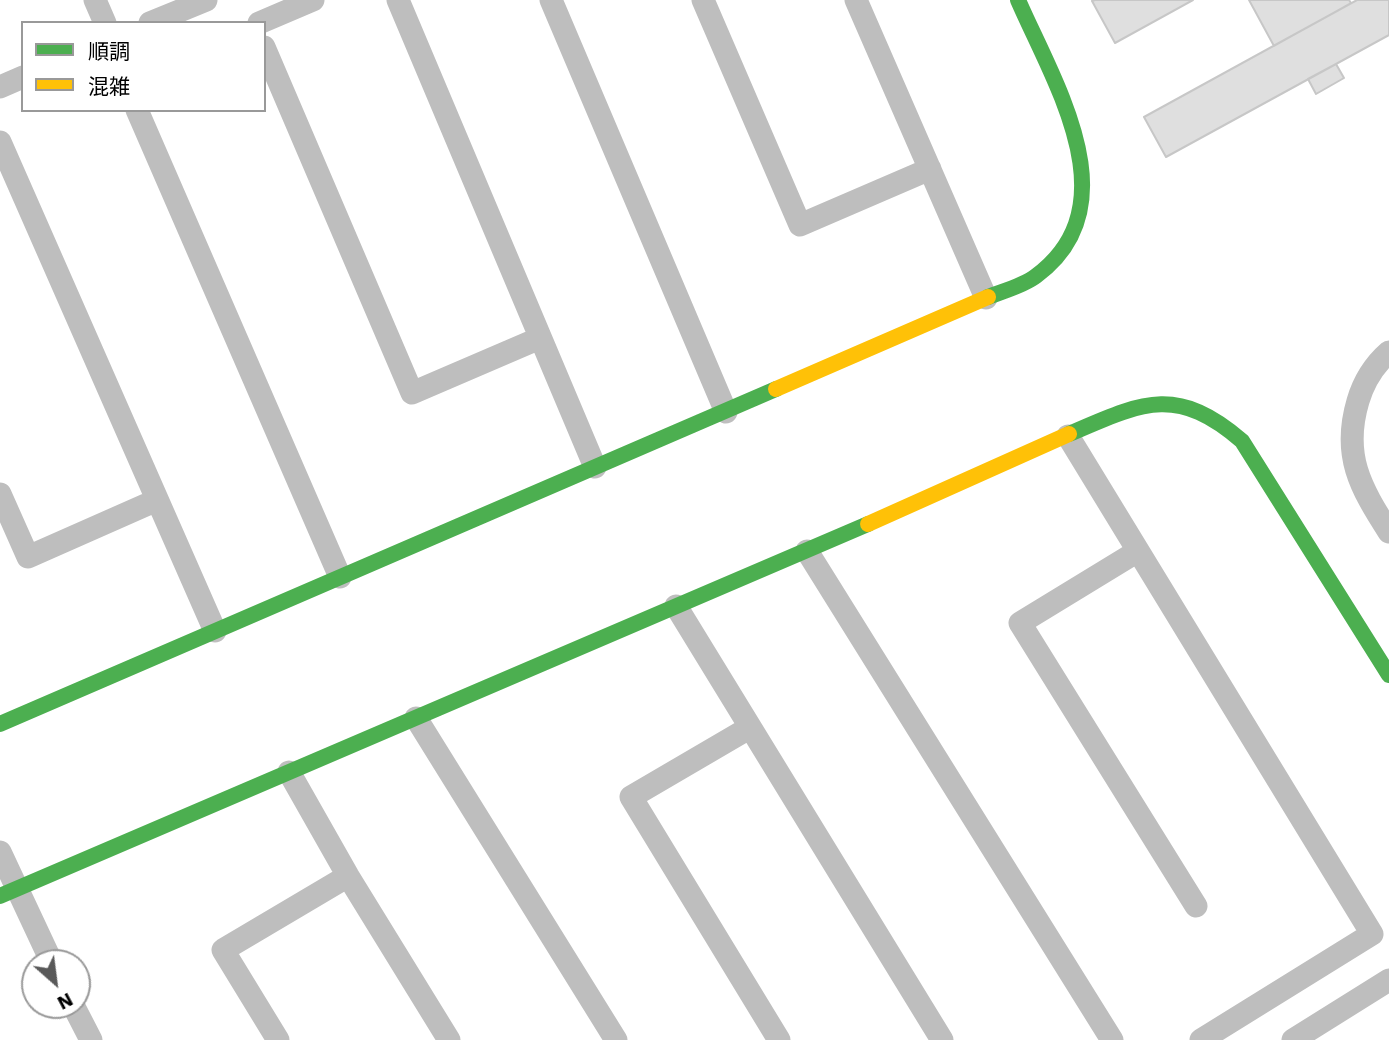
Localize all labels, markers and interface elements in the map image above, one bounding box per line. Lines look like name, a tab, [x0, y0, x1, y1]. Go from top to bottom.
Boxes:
legend	[21, 21, 266, 112]
text: 順調	[88, 39, 130, 64]
text: 混雑	[88, 74, 130, 99]
north arrow	[21, 949, 91, 1019]
text: N	[54, 988, 77, 1015]

